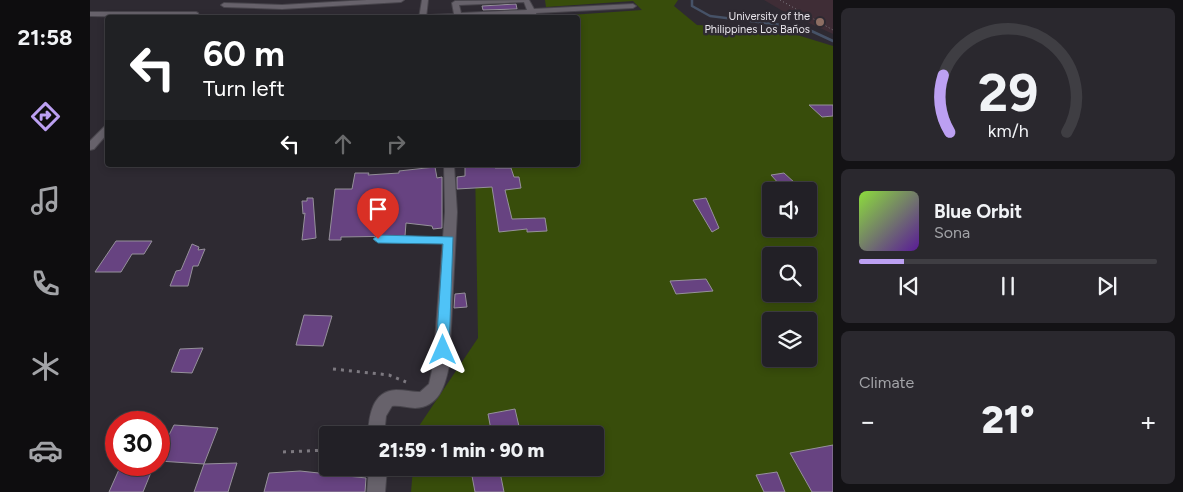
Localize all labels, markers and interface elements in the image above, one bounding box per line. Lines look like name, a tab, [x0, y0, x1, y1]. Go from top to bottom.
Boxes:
place label: University of the Philippines Los Baños	[705, 10, 810, 36]
marker: University of the Philippines Los Baños	[814, 16, 826, 28]
text: 21:58	[18, 24, 72, 51]
text: 60 m	[203, 33, 285, 75]
icon: left	[120, 35, 185, 100]
text: 29	[978, 62, 1038, 124]
text: Turn left	[203, 75, 285, 102]
icon: directions	[28, 99, 63, 134]
text: km/h	[988, 120, 1028, 141]
icon: left	[276, 130, 304, 158]
icon: ahead	[329, 130, 357, 158]
icon: right	[382, 130, 410, 158]
map controls	[762, 182, 817, 367]
button: sound	[762, 182, 817, 237]
icon: music	[28, 183, 63, 218]
pin	[357, 188, 399, 239]
icon: arrive	[364, 195, 392, 223]
text: Blue Orbit	[934, 200, 1022, 223]
text: Sona	[934, 223, 970, 242]
button: search	[762, 247, 817, 302]
icon: phone	[28, 266, 63, 301]
icon: previous	[895, 272, 923, 300]
icon: pause	[994, 272, 1022, 300]
icon: next	[1093, 272, 1121, 300]
button: layers	[762, 312, 817, 367]
position arrow	[416, 323, 468, 375]
icon: climate	[28, 349, 63, 384]
text: Climate	[859, 373, 914, 392]
text: 21°	[981, 397, 1035, 443]
text: −	[859, 404, 876, 438]
text: +	[1140, 404, 1157, 438]
speed limit sign: 30	[105, 411, 170, 476]
icon: car	[28, 433, 63, 468]
text: 21:59 · 1 min · 90 m	[379, 439, 544, 462]

